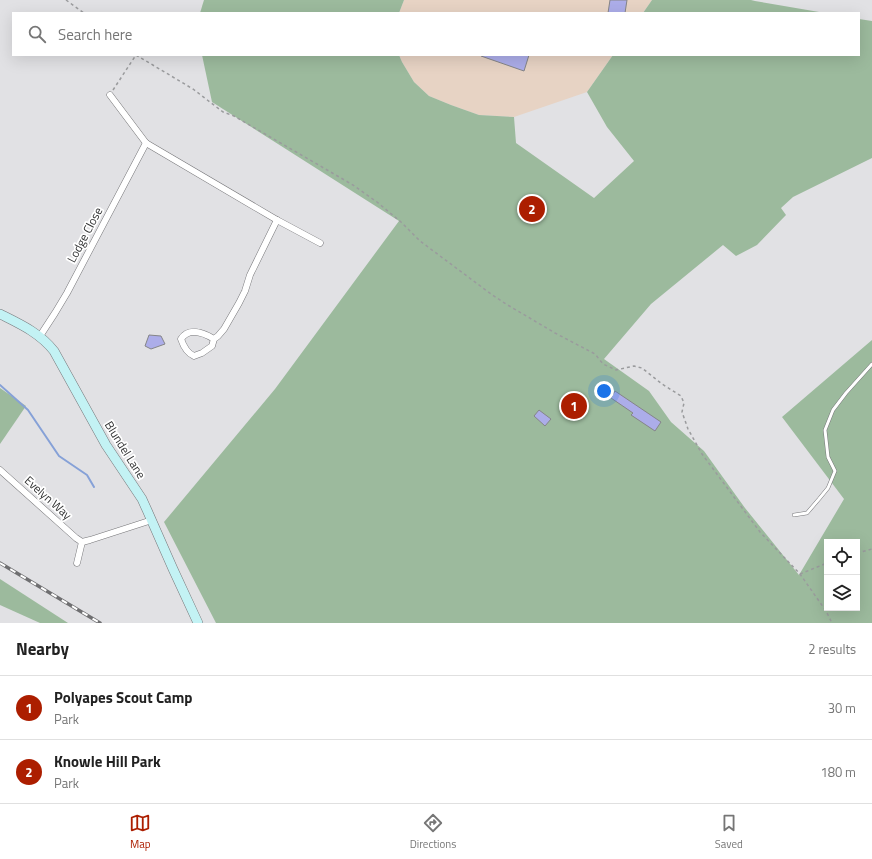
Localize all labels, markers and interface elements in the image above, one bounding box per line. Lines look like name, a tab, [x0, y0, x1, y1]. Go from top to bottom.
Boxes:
search box	[12, 12, 860, 56]
icon: search	[26, 23, 48, 45]
text: Search here	[58, 23, 132, 46]
pin: 2	[519, 194, 545, 224]
street label: Lodge Close	[62, 204, 107, 266]
your location	[594, 381, 614, 401]
pin: 1	[561, 391, 587, 421]
street label: Blundel Lane	[100, 417, 151, 482]
street label: Evelyn Way	[20, 471, 76, 524]
map controls	[824, 539, 860, 611]
button: locate	[824, 539, 860, 575]
button: layers	[824, 575, 860, 611]
text: Nearby	[16, 636, 69, 662]
text: 2 results	[808, 639, 856, 659]
text: Polyapes Scout Camp	[54, 686, 192, 709]
text: 1	[25, 698, 33, 718]
text: 30 m	[828, 698, 856, 718]
text: Park	[54, 709, 79, 729]
text: Knowle Hill Park	[54, 750, 161, 773]
text: 2	[25, 762, 33, 782]
text: 180 m	[820, 762, 856, 782]
text: Park	[54, 773, 79, 793]
tab: Map	[129, 812, 151, 852]
tab: Directions	[410, 812, 456, 852]
tab: Saved	[715, 812, 743, 852]

